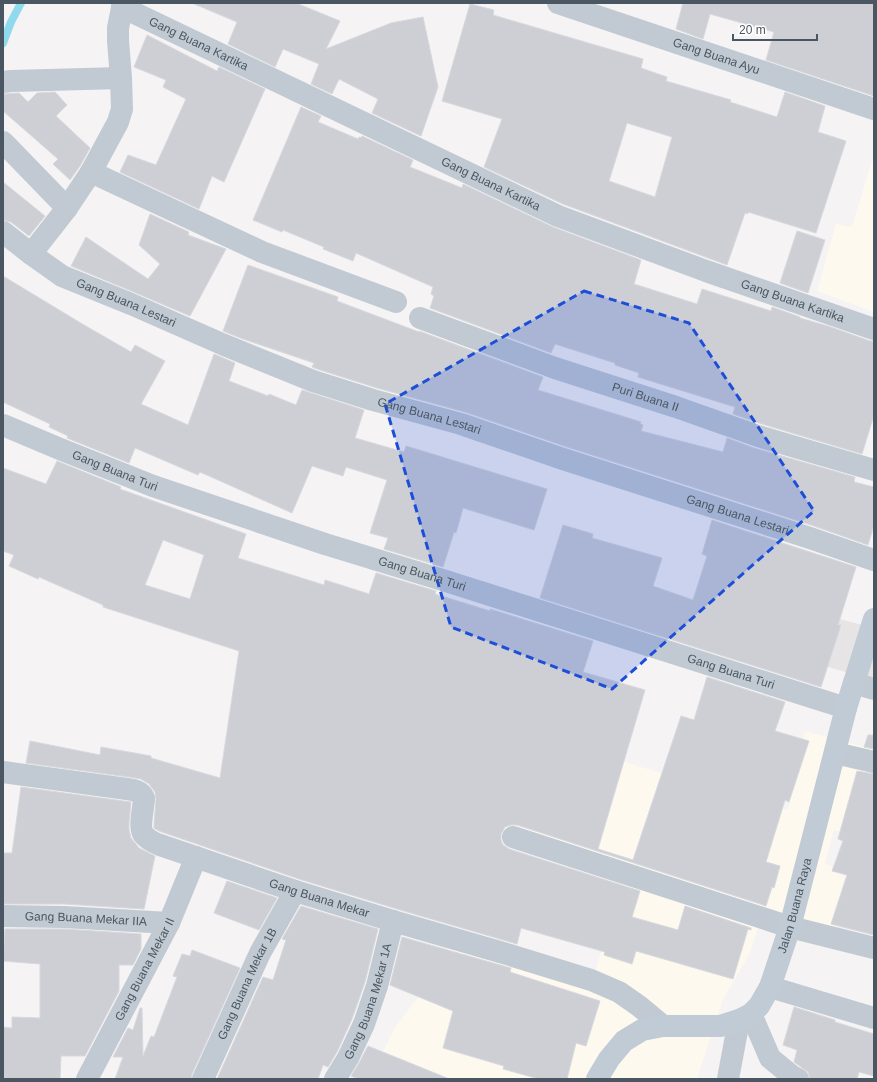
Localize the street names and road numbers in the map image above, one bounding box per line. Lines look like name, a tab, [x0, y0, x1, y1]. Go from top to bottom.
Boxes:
street label: Gang Buana Kartika	[147, 14, 251, 74]
street label: Gang Buana Ayu	[671, 35, 762, 77]
street label: Gang Buana Kartika	[439, 154, 543, 214]
street label: Gang Buana Lestari	[74, 275, 178, 330]
street label: Gang Buana Kartika	[739, 277, 846, 325]
street label: Puri Buana II	[610, 380, 681, 414]
street label: Gang Buana Lestari	[376, 395, 483, 437]
street label: Gang Buana Turi	[70, 448, 160, 494]
street label: Gang Buana Lestari	[685, 492, 791, 538]
street label: Gang Buana Turi	[377, 554, 468, 594]
street label: Gang Buana Turi	[686, 651, 776, 692]
street label: Jalan Buana Raya	[775, 856, 814, 955]
street label: Gang Buana Mekar	[267, 876, 371, 920]
street label: Gang Buana Mekar IIA	[25, 909, 147, 929]
street label: Gang Buana Mekar II	[112, 916, 177, 1023]
street label: Gang Buana Mekar 1B	[215, 925, 280, 1042]
street label: Gang Buana Mekar 1A	[341, 942, 394, 1062]

